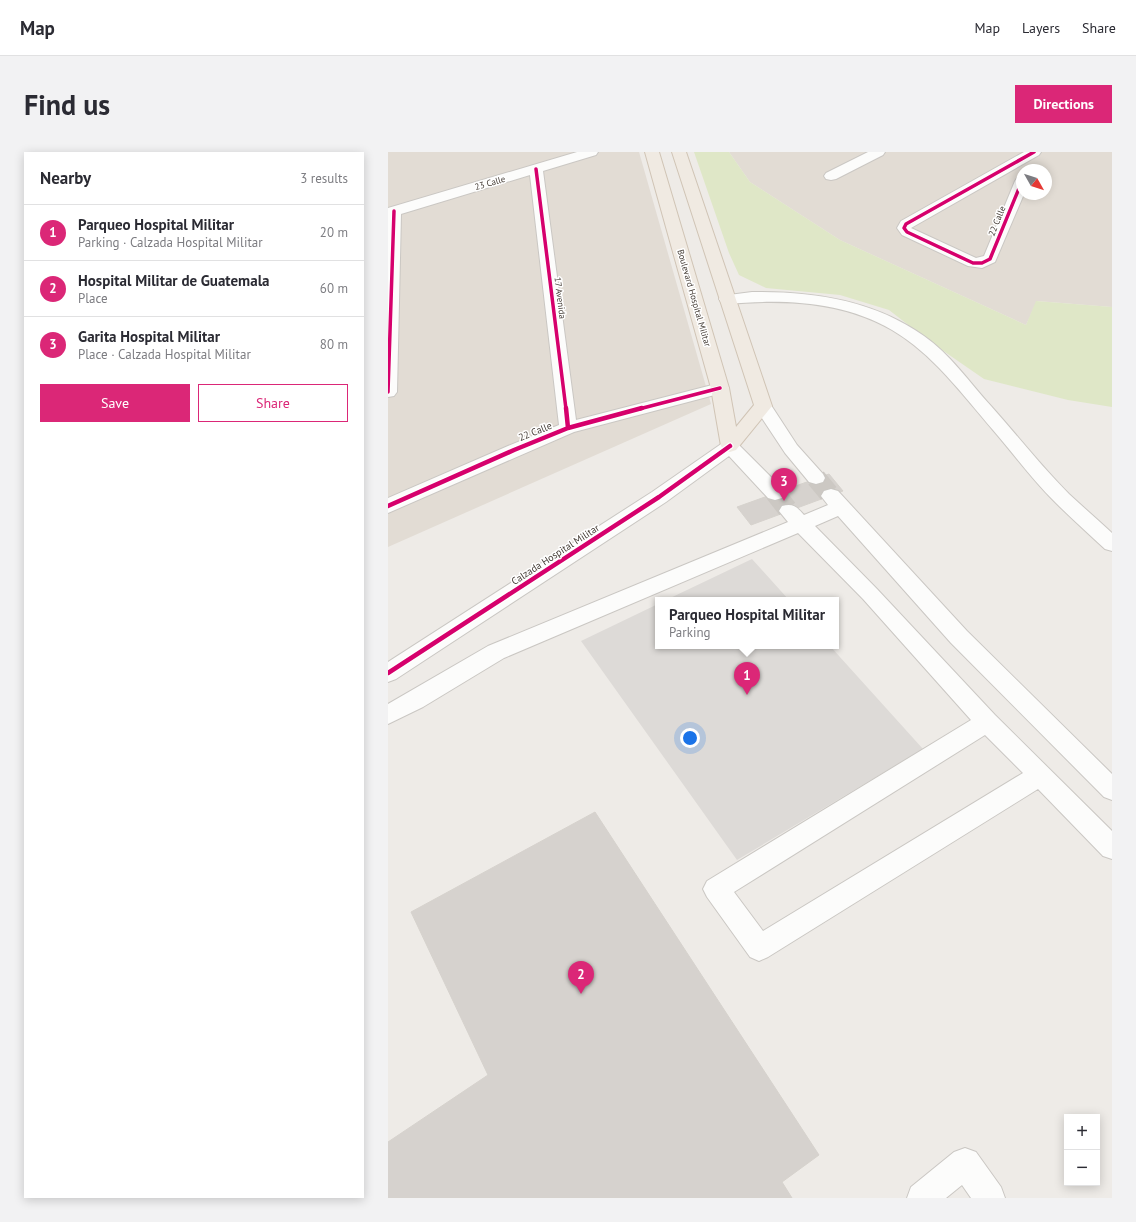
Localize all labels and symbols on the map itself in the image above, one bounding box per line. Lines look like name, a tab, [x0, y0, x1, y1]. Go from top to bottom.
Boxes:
north arrow	[1016, 164, 1052, 200]
street label: 23 Calle	[473, 173, 507, 192]
street label: 22 Calle	[986, 204, 1008, 237]
street label: Boulevard Hospital Militar	[675, 248, 714, 348]
street label: 17 Avenida	[552, 277, 569, 319]
street label: 22 Calle	[517, 419, 554, 444]
pin: 3	[771, 468, 797, 501]
street label: Calzada Hospital Militar	[509, 521, 602, 588]
pin: 1	[734, 662, 760, 695]
your location	[680, 728, 700, 748]
pin: 2	[568, 961, 594, 994]

